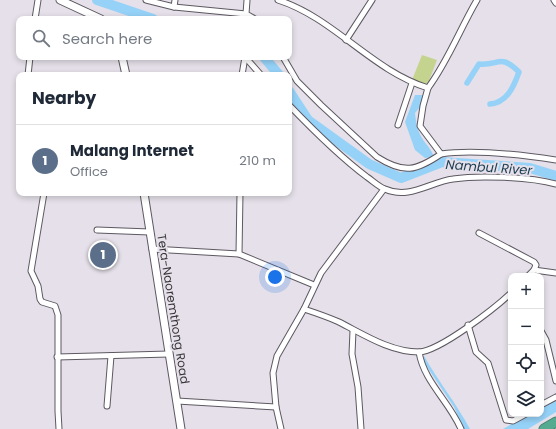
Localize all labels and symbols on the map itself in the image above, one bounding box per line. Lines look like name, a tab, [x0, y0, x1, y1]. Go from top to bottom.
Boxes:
water label: Nambul River	[445, 155, 534, 180]
street label: Tera-Naoremthong Road	[153, 233, 194, 385]
pin: 1	[90, 240, 116, 270]
your location	[265, 267, 285, 287]

